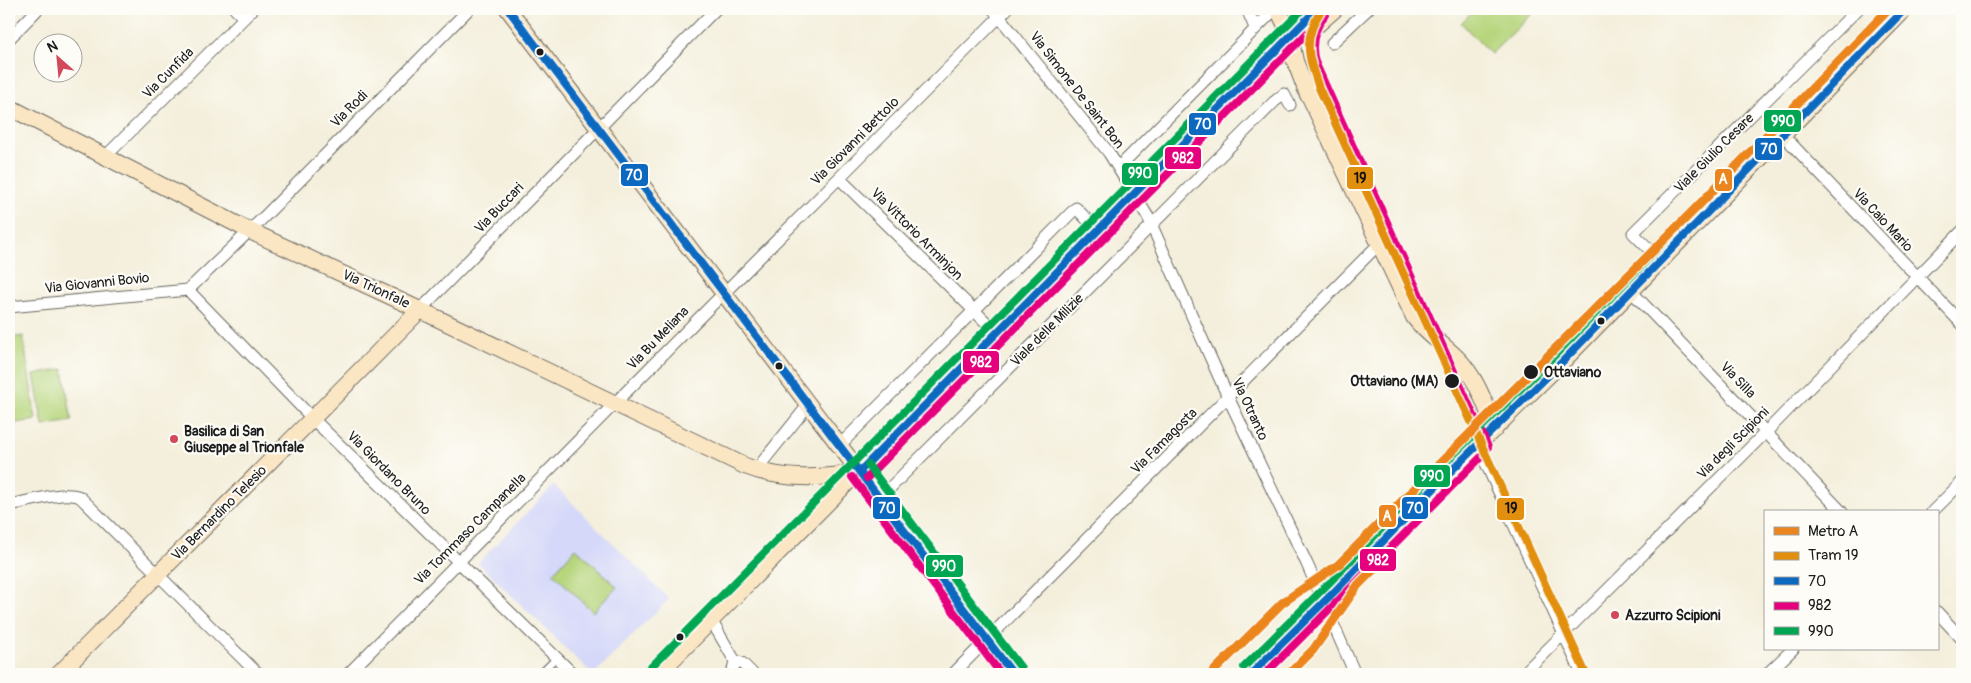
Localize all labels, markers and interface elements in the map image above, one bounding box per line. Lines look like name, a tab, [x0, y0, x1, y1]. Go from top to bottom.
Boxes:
street label: Via Simone De Saint Bon	[1026, 28, 1128, 152]
north arrow	[32, 32, 82, 82]
text: N	[44, 37, 60, 57]
street label: Via Cunfida	[139, 44, 197, 102]
unlabelled marker	[535, 47, 545, 57]
street label: Via Rodi	[327, 87, 371, 131]
street label: Via Giovanni Bettolo	[807, 93, 903, 189]
line badge: 990	[1763, 109, 1802, 133]
street label: Viale Giulio Cesare	[1671, 110, 1757, 196]
line badge: 70	[1188, 112, 1217, 136]
text: 990	[1771, 113, 1795, 130]
text: 70	[1195, 116, 1212, 133]
line badge: 70	[1754, 137, 1783, 161]
text: 70	[1761, 141, 1778, 158]
line badge: 982	[1164, 146, 1202, 170]
text: 982	[1172, 150, 1194, 167]
line badge: 990	[1121, 162, 1159, 186]
line badge: 70	[620, 163, 649, 187]
text: 990	[1128, 165, 1152, 182]
line badge: 19	[1346, 166, 1374, 190]
text: 70	[626, 167, 643, 184]
line badge: A	[1714, 168, 1733, 192]
text: 19	[1354, 170, 1366, 187]
text: A	[1718, 171, 1728, 188]
street label: Via Buccari	[471, 179, 528, 237]
street label: Via Vittorio Arminjon	[867, 184, 967, 284]
street label: Via Caio Mario	[1849, 185, 1917, 255]
street label: Via Trionfale	[340, 266, 413, 312]
street label: Via Giovanni Bovio	[44, 269, 151, 297]
street label: Viale delle Milizie	[1007, 290, 1087, 370]
street label: Via Bu Meliana	[623, 303, 693, 373]
unlabelled marker	[1596, 316, 1606, 326]
line badge: 982	[962, 350, 1000, 374]
text: 982	[970, 354, 992, 371]
street label: Via Silla	[1717, 358, 1759, 402]
unlabelled marker	[774, 361, 784, 371]
marker: Ottaviano	[1522, 363, 1540, 381]
place label: Ottaviano	[1544, 364, 1602, 381]
marker: Ottaviano (MA)	[1443, 372, 1461, 390]
place label: Ottaviano (MA)	[1350, 373, 1439, 390]
street label: Via Otranto	[1228, 375, 1272, 443]
street label: Via degli Scipioni	[1693, 403, 1773, 483]
street label: Via Famagosta	[1127, 404, 1201, 478]
place label: Basilica di San Giuseppe al Trionfale	[184, 423, 305, 456]
street label: Via Giordano Bruno	[343, 427, 435, 519]
marker: Basilica di San Giuseppe al Trionfale	[168, 433, 180, 445]
street label: Via Bernardino Telesio	[168, 462, 270, 564]
line badge: 990	[1413, 464, 1451, 488]
text: 990	[1420, 468, 1444, 485]
street label: Via Tommaso Campanella	[411, 470, 529, 588]
line badge: 70	[872, 496, 901, 520]
line badge: 70	[1401, 496, 1429, 520]
line badge: 19	[1496, 497, 1525, 521]
text: 70	[879, 500, 896, 517]
text: 70	[1407, 500, 1424, 517]
text: 19	[1505, 500, 1517, 517]
line badge: A	[1378, 504, 1397, 528]
text: A	[1382, 508, 1392, 525]
legend	[1764, 510, 1938, 650]
text: Metro A	[1808, 522, 1859, 541]
text: Tram 19	[1808, 546, 1858, 565]
line badge: 982	[1359, 548, 1397, 572]
text: 982	[1367, 552, 1389, 569]
line badge: 990	[925, 554, 964, 578]
text: 990	[932, 558, 956, 575]
text: 70	[1808, 572, 1826, 591]
text: 982	[1808, 596, 1832, 615]
place label: Azzurro Scipioni	[1625, 607, 1721, 624]
marker: Azzurro Scipioni	[1609, 609, 1621, 621]
text: 990	[1808, 622, 1834, 641]
unlabelled marker	[675, 632, 685, 642]

